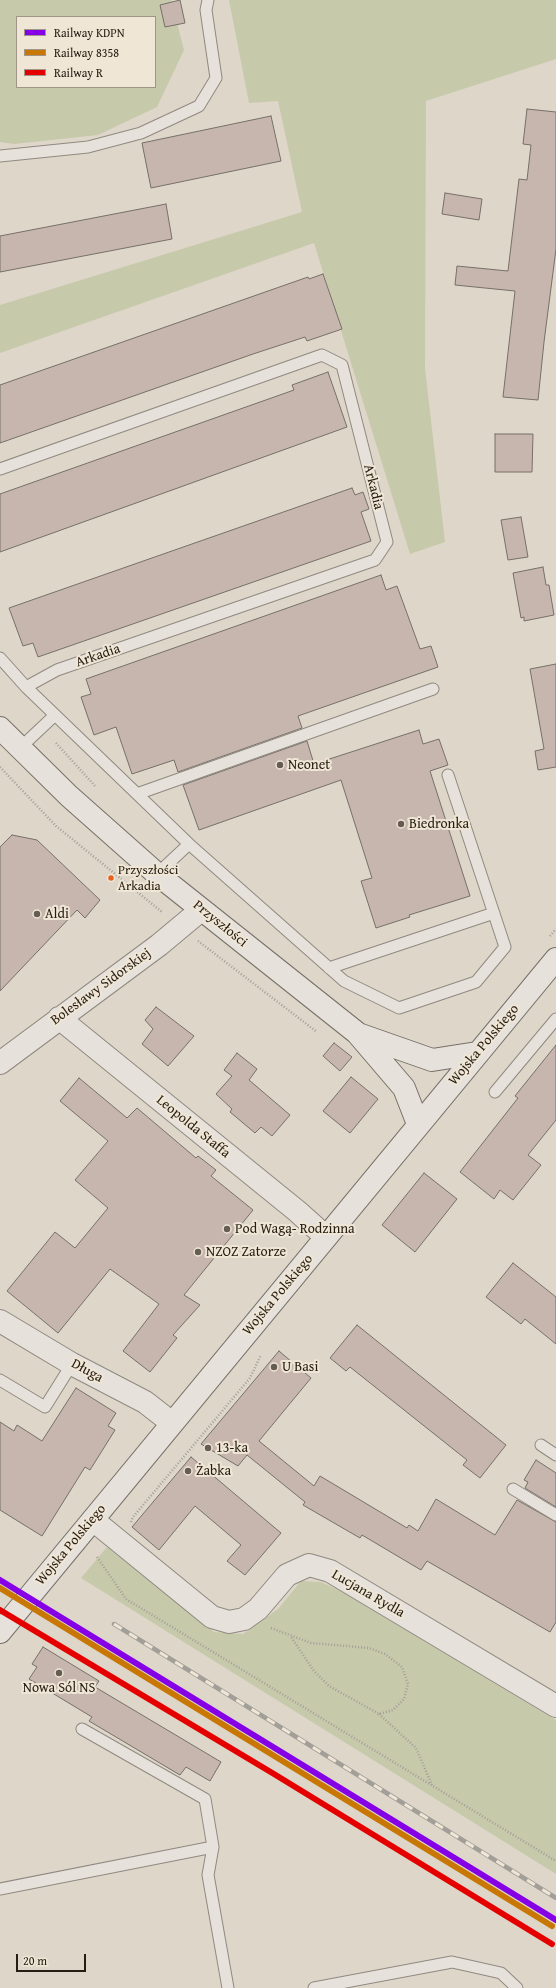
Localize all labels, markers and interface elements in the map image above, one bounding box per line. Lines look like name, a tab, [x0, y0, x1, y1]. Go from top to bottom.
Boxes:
legend	[16, 16, 156, 88]
text: Railway KDPN	[54, 24, 125, 41]
text: Railway 8358	[54, 44, 119, 61]
text: Railway R	[54, 64, 103, 81]
street label: Arkadia	[359, 463, 387, 511]
street label: Arkadia	[74, 641, 122, 671]
place label: Neonet	[288, 757, 330, 773]
marker: Neonet	[275, 760, 285, 770]
place label: Biedronka	[409, 816, 469, 832]
marker: Biedronka	[396, 819, 406, 829]
place label: Przyszłości Arkadia	[118, 863, 178, 894]
marker: Przyszłości Arkadia	[106, 873, 116, 883]
street label: Przyszłości	[189, 897, 251, 951]
place label: Aldi	[45, 906, 69, 922]
marker: Aldi	[32, 909, 42, 919]
street label: Bolesławy Sidorskiej	[48, 945, 154, 1029]
street label: Wojska Polskiego	[445, 1001, 523, 1089]
street label: Leopolda Staffa	[153, 1092, 233, 1162]
place label: Pod Wagą- Rodzinna	[235, 1221, 355, 1237]
marker: Pod Wagą- Rodzinna	[222, 1224, 232, 1234]
place label: NZOZ Zatorze	[206, 1244, 286, 1260]
marker: NZOZ Zatorze	[193, 1247, 203, 1257]
street label: Wojska Polskiego	[239, 1251, 317, 1339]
street label: Długa	[68, 1355, 106, 1387]
place label: U Basi	[282, 1359, 318, 1375]
marker: U Basi	[269, 1362, 279, 1372]
place label: 13-ka	[216, 1440, 248, 1456]
marker: 13-ka	[203, 1443, 213, 1453]
place label: Żabka	[196, 1463, 231, 1479]
marker: Żabka	[183, 1466, 193, 1476]
street label: Wojska Polskiego	[32, 1501, 110, 1589]
street label: Lucjana Rydla	[328, 1566, 408, 1622]
marker: Nowa Sól NS	[54, 1668, 64, 1678]
place label: Nowa Sól NS	[23, 1680, 95, 1696]
scale bar	[18, 1946, 88, 1972]
text: 20 m	[23, 1952, 47, 1969]

